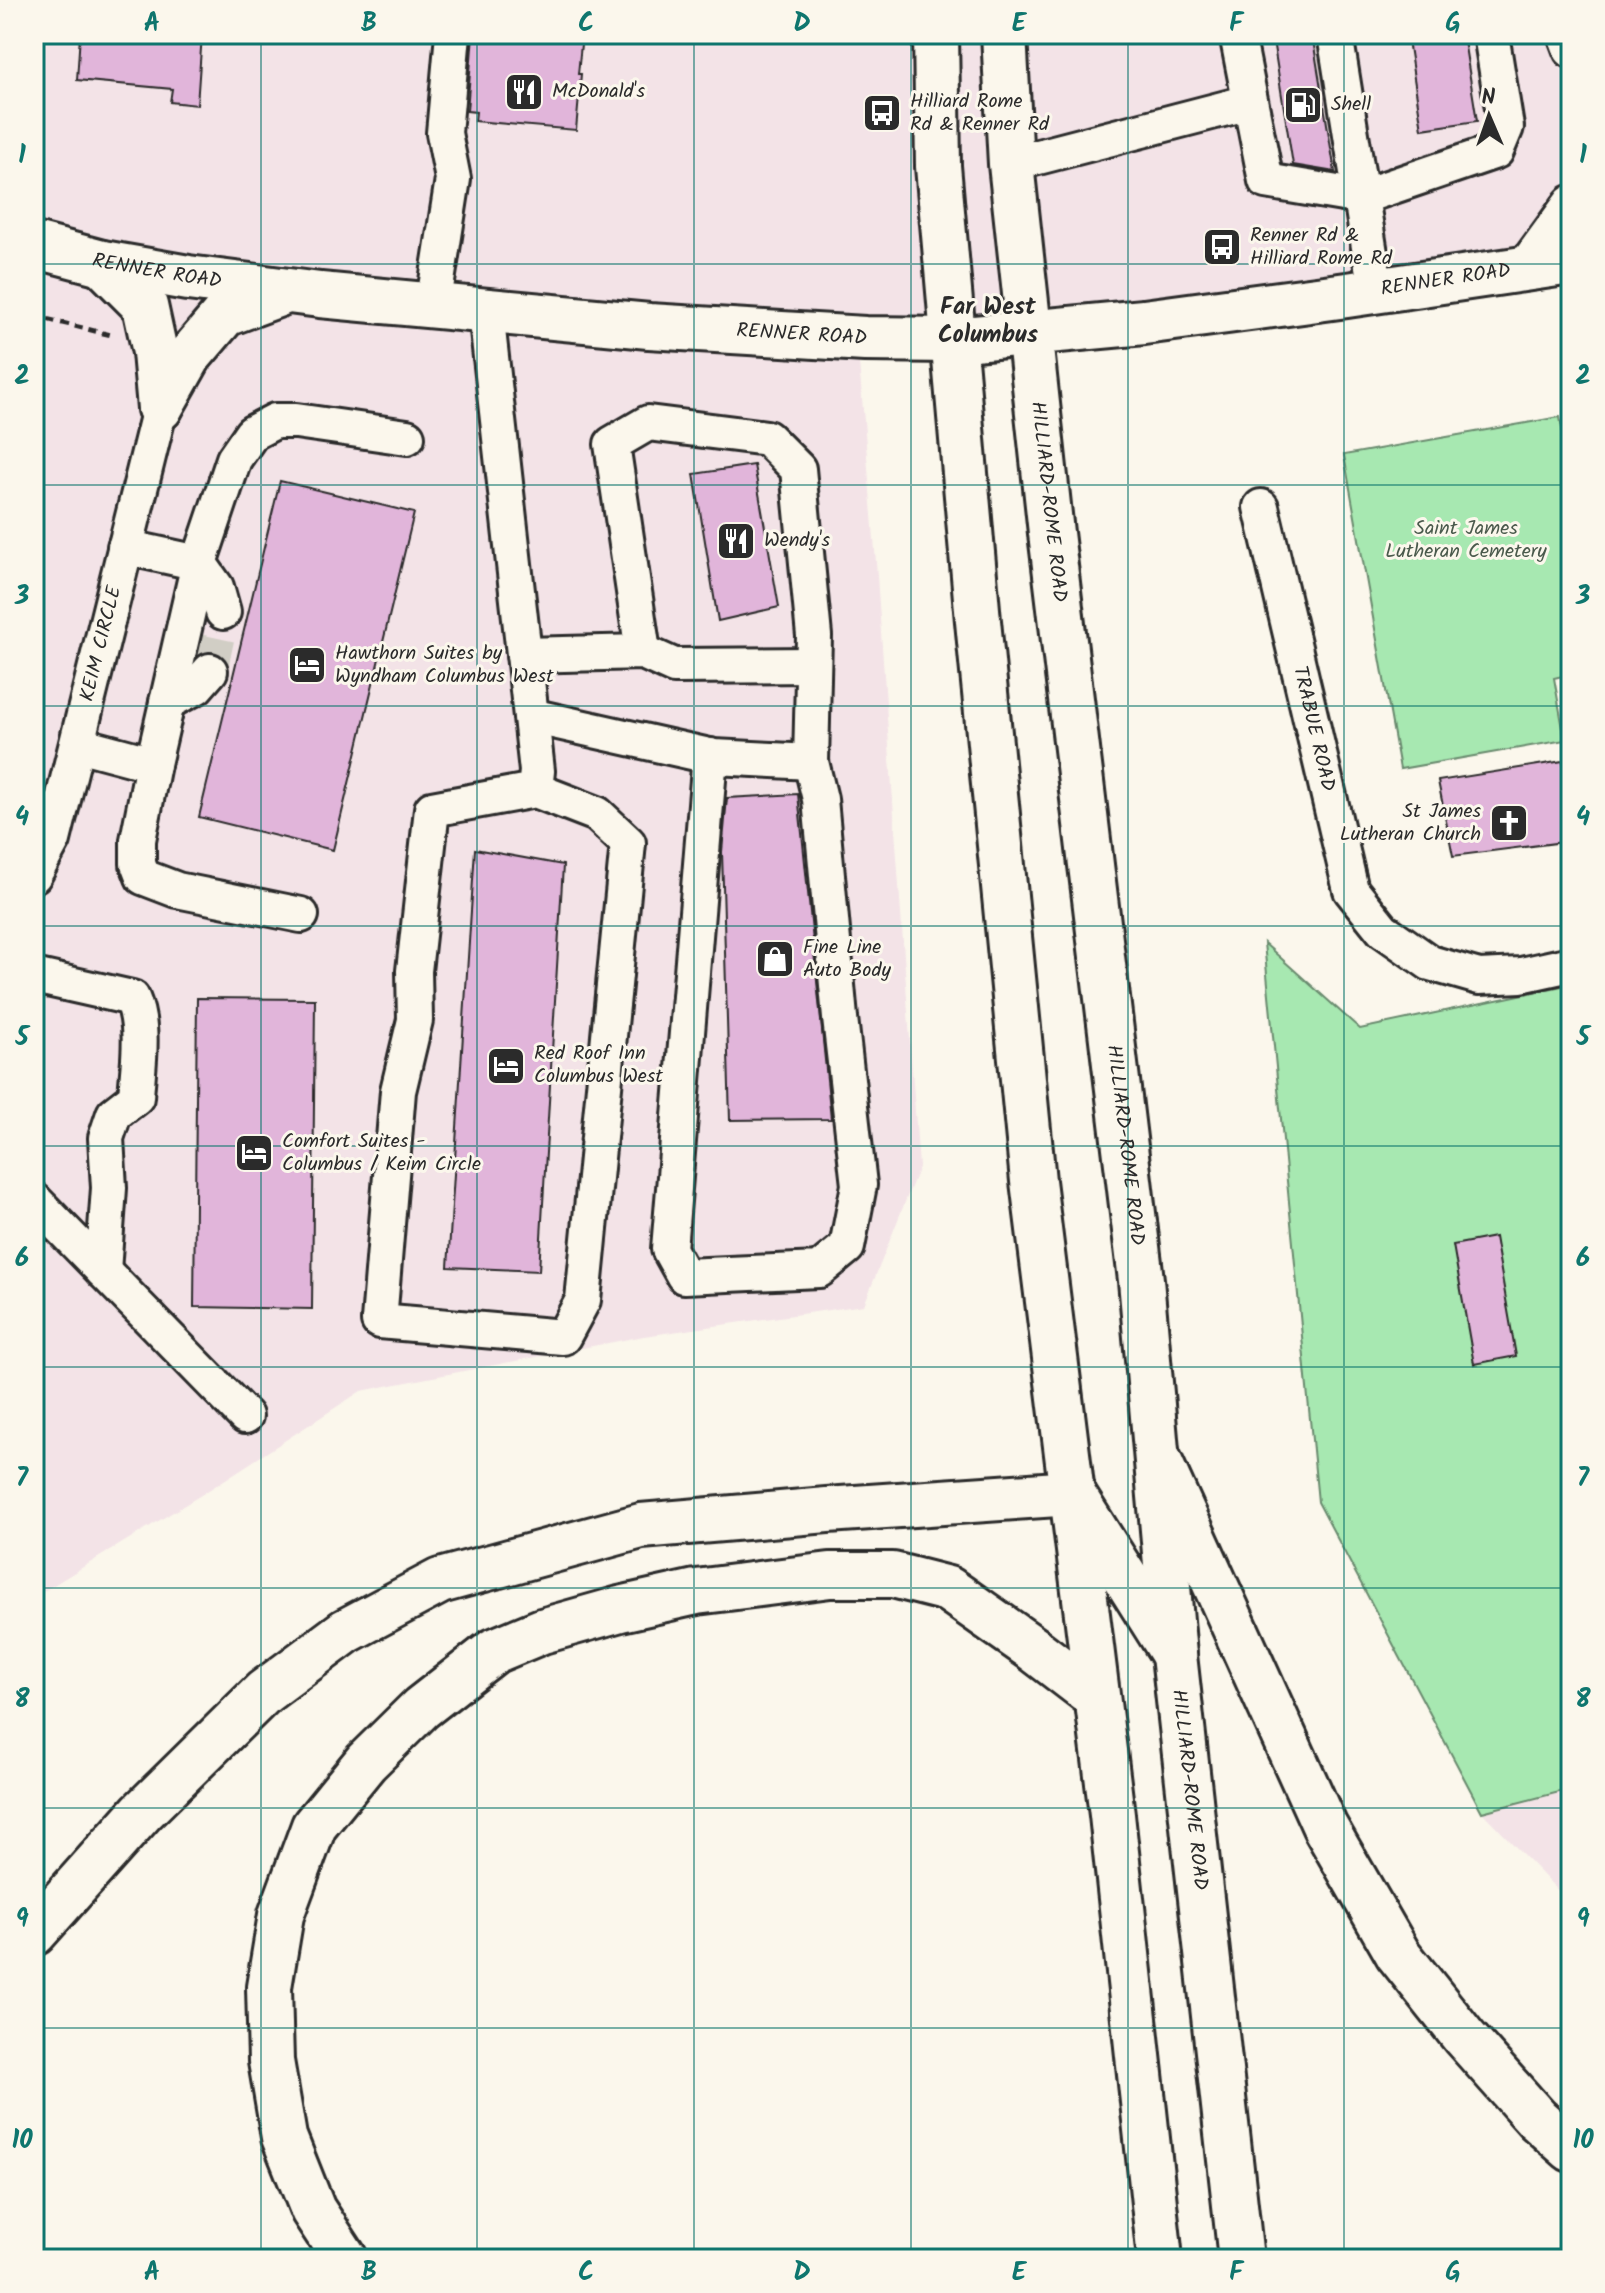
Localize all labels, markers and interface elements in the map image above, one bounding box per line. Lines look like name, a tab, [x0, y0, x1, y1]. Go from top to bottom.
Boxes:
text: A	[144, 3, 160, 45]
text: B	[361, 3, 377, 45]
text: C	[578, 3, 594, 45]
text: D	[793, 3, 811, 45]
text: E	[1012, 3, 1028, 45]
text: F	[1229, 3, 1245, 45]
text: G	[1445, 3, 1461, 45]
restaurant icon: McDonald's	[503, 71, 545, 113]
place label: McDonald's	[552, 76, 645, 108]
north arrow	[1449, 76, 1529, 156]
text: N	[1481, 81, 1496, 116]
fuel station icon: Shell	[1282, 84, 1324, 126]
place label: Hilliard Rome Rd & Renner Rd	[910, 86, 1050, 141]
place label: Shell	[1331, 89, 1371, 121]
bus stop icon: Hilliard Rome Rd & Renner Rd	[861, 92, 903, 134]
text: 1	[18, 135, 26, 177]
text: 1	[1579, 135, 1587, 177]
place label: Renner Rd & Hilliard Rome Rd	[1250, 220, 1393, 275]
bus stop icon: Renner Rd & Hilliard Rome Rd	[1201, 226, 1243, 268]
street label: RENNER ROAD	[88, 245, 224, 298]
street label: RENNER ROAD	[1379, 255, 1513, 306]
district label: Far West Columbus	[938, 288, 1038, 355]
street label: RENNER ROAD	[735, 315, 868, 355]
text: 2	[14, 356, 30, 398]
text: 2	[1575, 356, 1591, 398]
street label: HILLIARD-ROME ROAD	[1021, 400, 1075, 604]
park label: Saint James Lutheran Cemetery	[1385, 513, 1547, 568]
restaurant icon: Wendy's	[715, 520, 757, 562]
place label: Wendy's	[764, 525, 831, 557]
text: 3	[14, 576, 29, 618]
text: 3	[1575, 576, 1590, 618]
street label: KEIM CIRCLE	[72, 581, 132, 705]
place label: Hawthorn Suites by Wyndham Columbus West	[335, 638, 554, 693]
hotel icon: Hawthorn Suites by Wyndham Columbus West	[286, 644, 328, 686]
street label: TRABUE ROAD	[1283, 663, 1343, 795]
place label: St James Lutheran Church	[1340, 796, 1481, 851]
text: 4	[15, 797, 29, 839]
text: 4	[1576, 797, 1590, 839]
church icon: St James Lutheran Church	[1488, 802, 1530, 844]
place label: Fine Line Auto Body	[803, 932, 891, 987]
shop icon: Fine Line Auto Body	[754, 938, 796, 980]
text: 5	[14, 1017, 30, 1059]
text: 5	[1575, 1017, 1591, 1059]
place label: Red Roof Inn Columbus West	[534, 1038, 663, 1093]
street label: HILLIARD-ROME ROAD	[1097, 1043, 1153, 1248]
hotel icon: Red Roof Inn Columbus West	[485, 1045, 527, 1087]
place label: Comfort Suites - Columbus / Keim Circle	[282, 1126, 481, 1181]
hotel icon: Comfort Suites - Columbus / Keim Circle	[233, 1132, 275, 1174]
text: 6	[15, 1238, 29, 1280]
text: 6	[1576, 1238, 1590, 1280]
text: 7	[16, 1458, 29, 1500]
text: 7	[1577, 1458, 1590, 1500]
text: 8	[14, 1679, 30, 1721]
text: 8	[1575, 1679, 1591, 1721]
street label: HILLIARD-ROME ROAD	[1162, 1688, 1216, 1892]
text: 9	[15, 1899, 29, 1941]
text: 9	[1576, 1899, 1590, 1941]
text: 10	[11, 2120, 33, 2162]
text: 10	[1572, 2120, 1594, 2162]
text: A	[144, 2252, 160, 2293]
text: B	[361, 2252, 377, 2293]
text: C	[578, 2252, 594, 2293]
text: D	[793, 2252, 811, 2293]
text: E	[1012, 2252, 1028, 2293]
text: F	[1229, 2252, 1245, 2293]
text: G	[1445, 2252, 1461, 2293]

